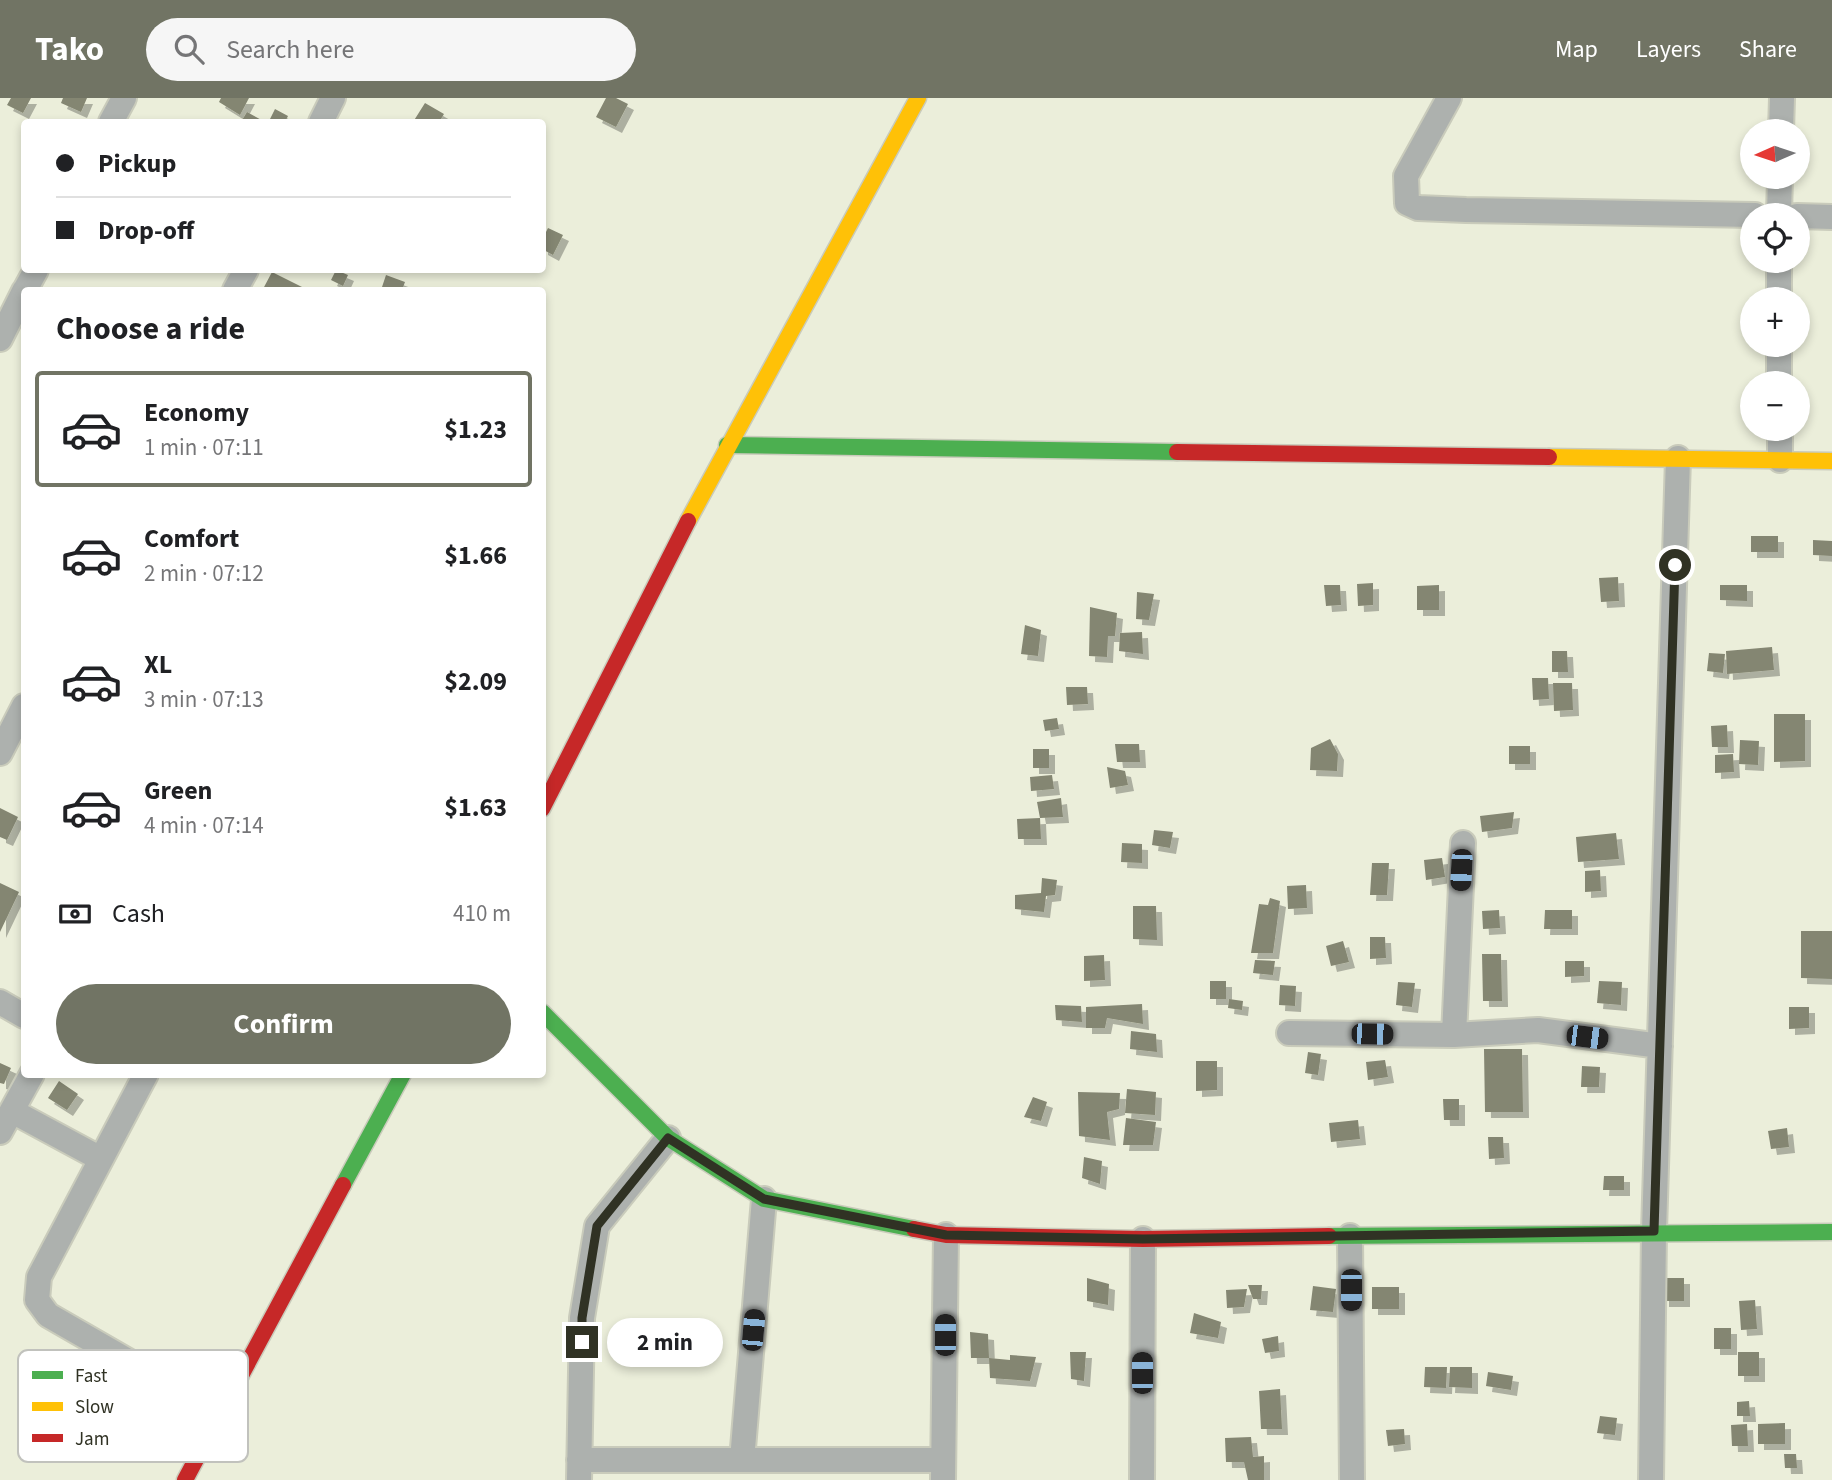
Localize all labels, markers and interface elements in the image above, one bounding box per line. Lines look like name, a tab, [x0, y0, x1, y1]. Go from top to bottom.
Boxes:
search box	[146, 18, 636, 81]
text: Tako	[35, 26, 104, 73]
icon: search	[170, 30, 208, 68]
text: Search here	[226, 31, 354, 68]
text: Map	[1555, 32, 1598, 67]
text: Layers	[1636, 32, 1701, 67]
text: Share	[1739, 32, 1797, 67]
north arrow	[1740, 119, 1810, 189]
map controls	[1740, 119, 1810, 441]
text: Pickup	[98, 145, 176, 182]
button: locate	[1740, 203, 1810, 273]
text: Drop-off	[98, 212, 194, 249]
button: +	[1740, 287, 1810, 357]
text: Choose a ride	[56, 306, 245, 352]
button: −	[1740, 371, 1810, 441]
text: Economy	[144, 394, 249, 431]
icon: car	[60, 398, 123, 461]
text: $1.23	[444, 411, 507, 448]
text: 1 min · 07:11	[144, 431, 264, 464]
text: Comfort	[144, 520, 239, 557]
icon: car	[60, 524, 123, 587]
text: $1.66	[444, 537, 507, 574]
route start	[1659, 549, 1691, 581]
text: 2 min · 07:12	[144, 557, 264, 590]
text: XL	[144, 646, 172, 683]
icon: car	[60, 650, 123, 713]
text: $2.09	[444, 663, 507, 700]
text: 3 min · 07:13	[144, 683, 264, 716]
text: Green	[144, 772, 212, 809]
icon: car	[60, 776, 123, 839]
text: $1.63	[444, 789, 507, 826]
text: 4 min · 07:14	[144, 809, 264, 842]
car	[1450, 848, 1473, 892]
icon: cash	[56, 895, 94, 933]
text: Cash	[112, 895, 165, 932]
text: 410 m	[453, 897, 511, 930]
button: Confirm	[56, 984, 511, 1064]
car	[1351, 1023, 1394, 1045]
car	[1565, 1024, 1610, 1050]
car	[1341, 1269, 1362, 1311]
car	[741, 1308, 766, 1352]
car	[935, 1314, 956, 1356]
callout: 2 min	[606, 1318, 722, 1366]
route end	[566, 1326, 598, 1358]
text: 2 min	[637, 1326, 693, 1359]
legend	[18, 1350, 248, 1462]
car	[1132, 1352, 1153, 1394]
text: Fast	[75, 1363, 108, 1390]
text: Slow	[75, 1394, 114, 1421]
text: Jam	[75, 1426, 109, 1453]

